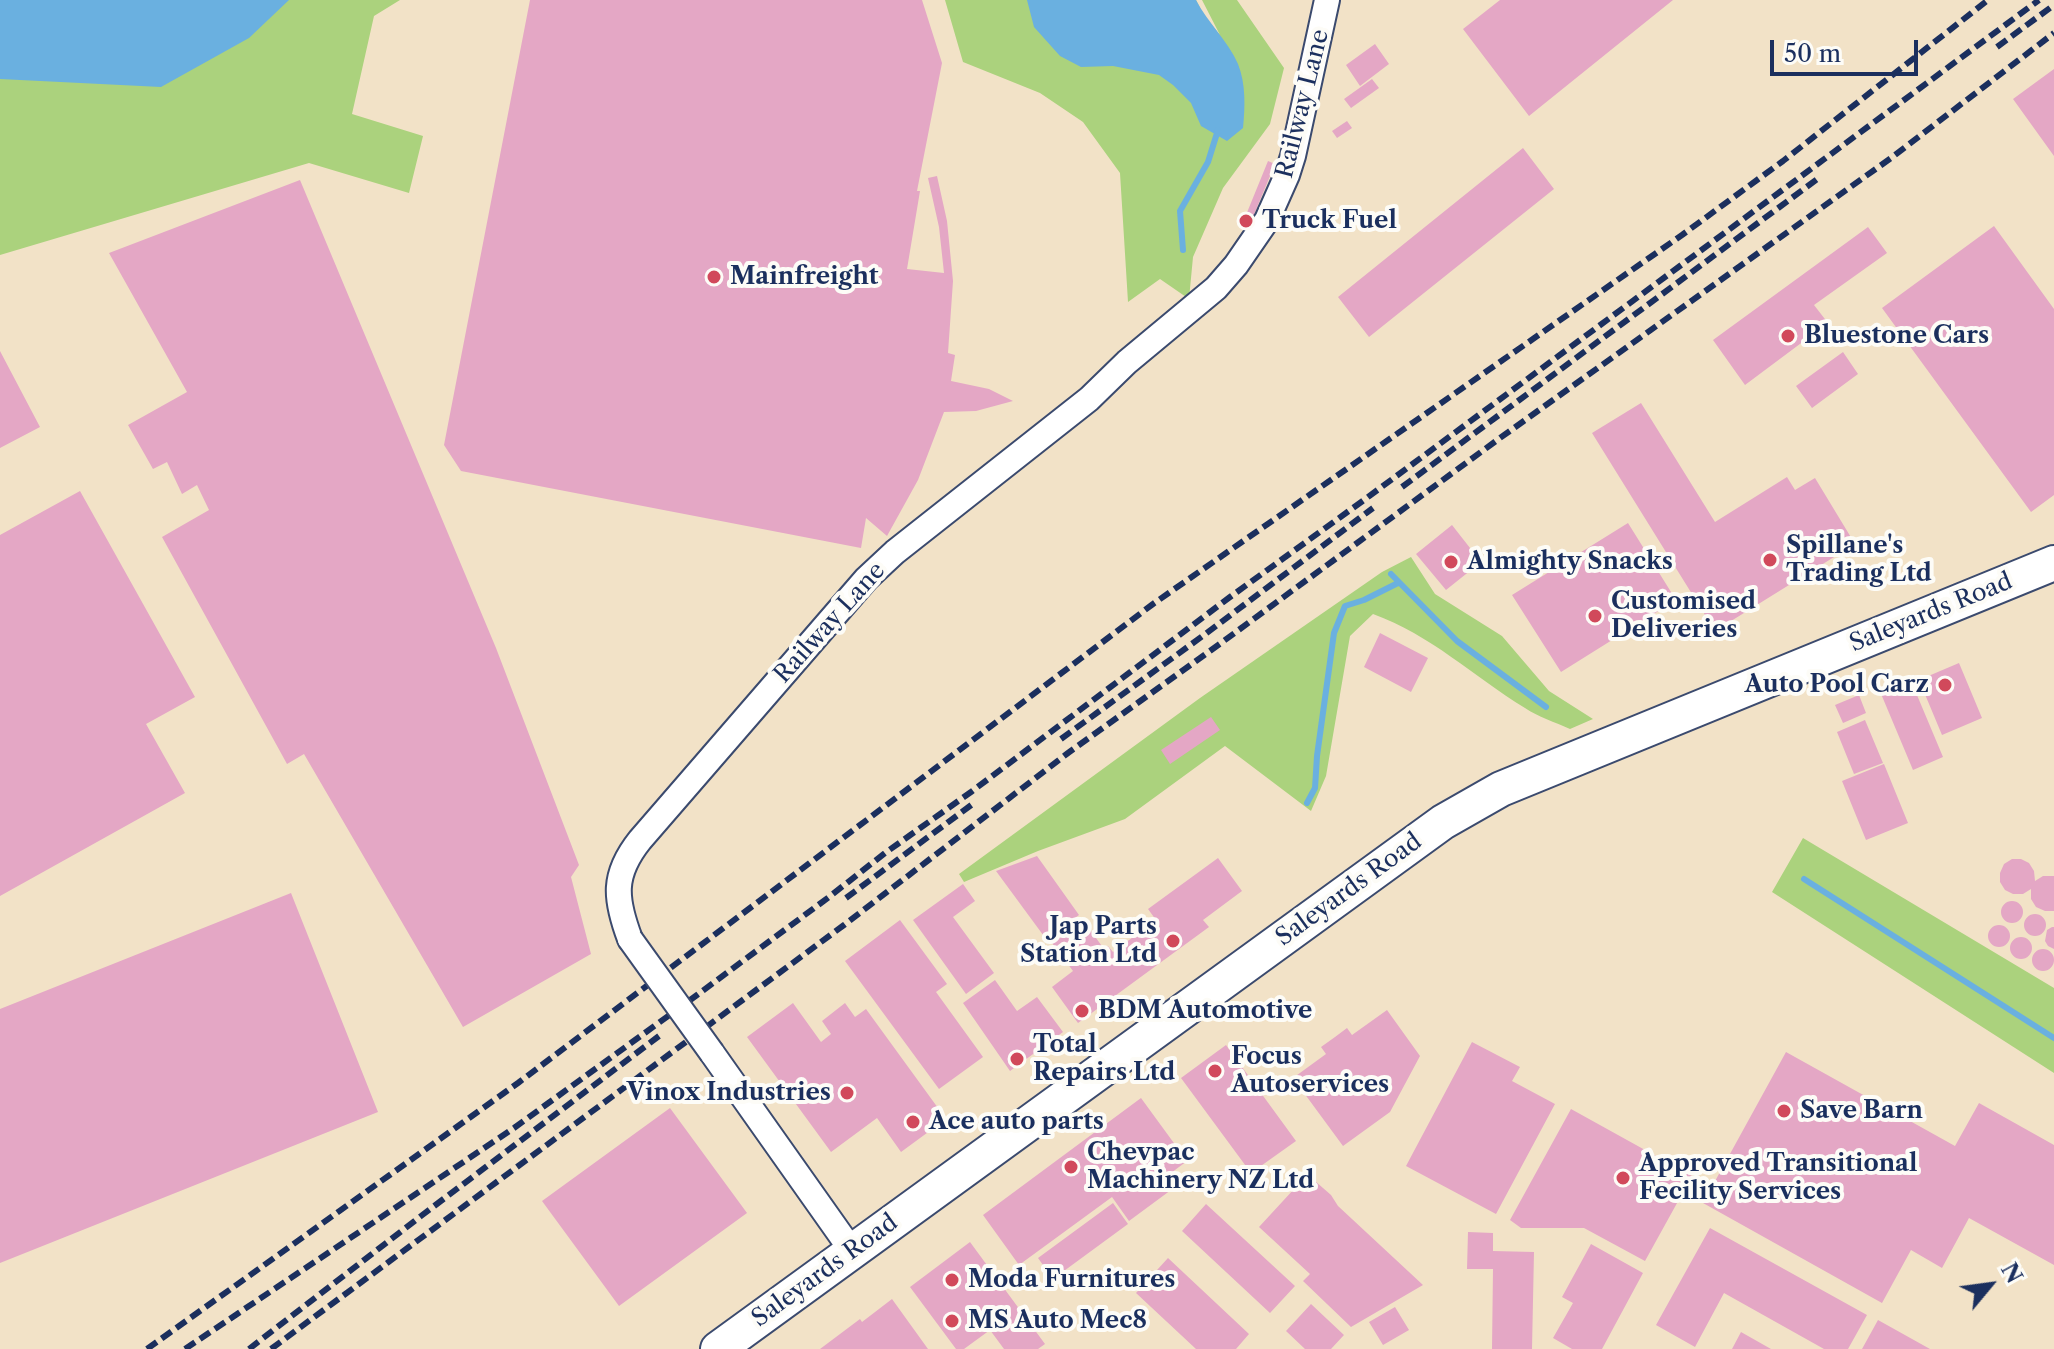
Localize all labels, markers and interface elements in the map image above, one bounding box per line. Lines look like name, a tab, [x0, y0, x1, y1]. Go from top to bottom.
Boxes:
scale bar	[1774, 24, 1922, 74]
street label: Railway Lane	[1271, 27, 1335, 181]
text: 50 m	[1784, 39, 1841, 68]
place label: Truck Fuel	[1262, 207, 1397, 235]
marker: Truck Fuel	[1237, 212, 1255, 230]
place label: Mainfreight	[730, 263, 878, 291]
marker: Mainfreight	[705, 268, 723, 286]
place label: Bluestone Cars	[1804, 322, 1989, 350]
marker: Bluestone Cars	[1779, 327, 1797, 345]
place label: Spillane's Trading Ltd	[1786, 532, 1932, 588]
place label: Almighty Snacks	[1467, 548, 1673, 576]
marker: Spillane's Trading Ltd	[1761, 551, 1779, 569]
marker: Almighty Snacks	[1442, 553, 1460, 571]
street label: Railway Lane	[768, 557, 892, 689]
street label: Saleyards Road	[1845, 567, 2017, 659]
place label: Customised Deliveries	[1611, 588, 1756, 644]
marker: Customised Deliveries	[1586, 607, 1604, 625]
place label: Auto Pool Carz	[1745, 671, 1929, 699]
marker: Auto Pool Carz	[1936, 676, 1954, 694]
street label: Saleyards Road	[1271, 828, 1427, 952]
place label: Jap Parts Station Ltd	[1020, 913, 1157, 969]
marker: Jap Parts Station Ltd	[1164, 932, 1182, 950]
place label: BDM Automotive	[1098, 997, 1312, 1025]
marker: BDM Automotive	[1073, 1002, 1091, 1020]
place label: Total Repairs Ltd	[1033, 1031, 1175, 1087]
place label: Focus Autoservices	[1231, 1043, 1389, 1099]
marker: Total Repairs Ltd	[1008, 1050, 1026, 1068]
marker: Focus Autoservices	[1206, 1062, 1224, 1080]
place label: Vinox Industries	[627, 1079, 831, 1107]
marker: Vinox Industries	[838, 1084, 856, 1102]
place label: Save Barn	[1800, 1097, 1923, 1125]
marker: Save Barn	[1775, 1102, 1793, 1120]
place label: Ace auto parts	[929, 1108, 1104, 1136]
marker: Ace auto parts	[904, 1113, 922, 1131]
place label: Chevpac Machinery NZ Ltd	[1087, 1139, 1314, 1195]
place label: Approved Transitional Fecility Services	[1639, 1150, 1917, 1206]
marker: Chevpac Machinery NZ Ltd	[1062, 1158, 1080, 1176]
marker: Approved Transitional Fecility Services	[1614, 1169, 1632, 1187]
street label: Saleyards Road	[747, 1209, 903, 1333]
north arrow	[1950, 1245, 2030, 1325]
text: N	[1995, 1258, 2028, 1288]
place label: Moda Furnitures	[968, 1266, 1175, 1294]
marker: Moda Furnitures	[943, 1271, 961, 1289]
place label: MS Auto Mec8	[968, 1307, 1147, 1335]
marker: MS Auto Mec8	[943, 1312, 961, 1330]

